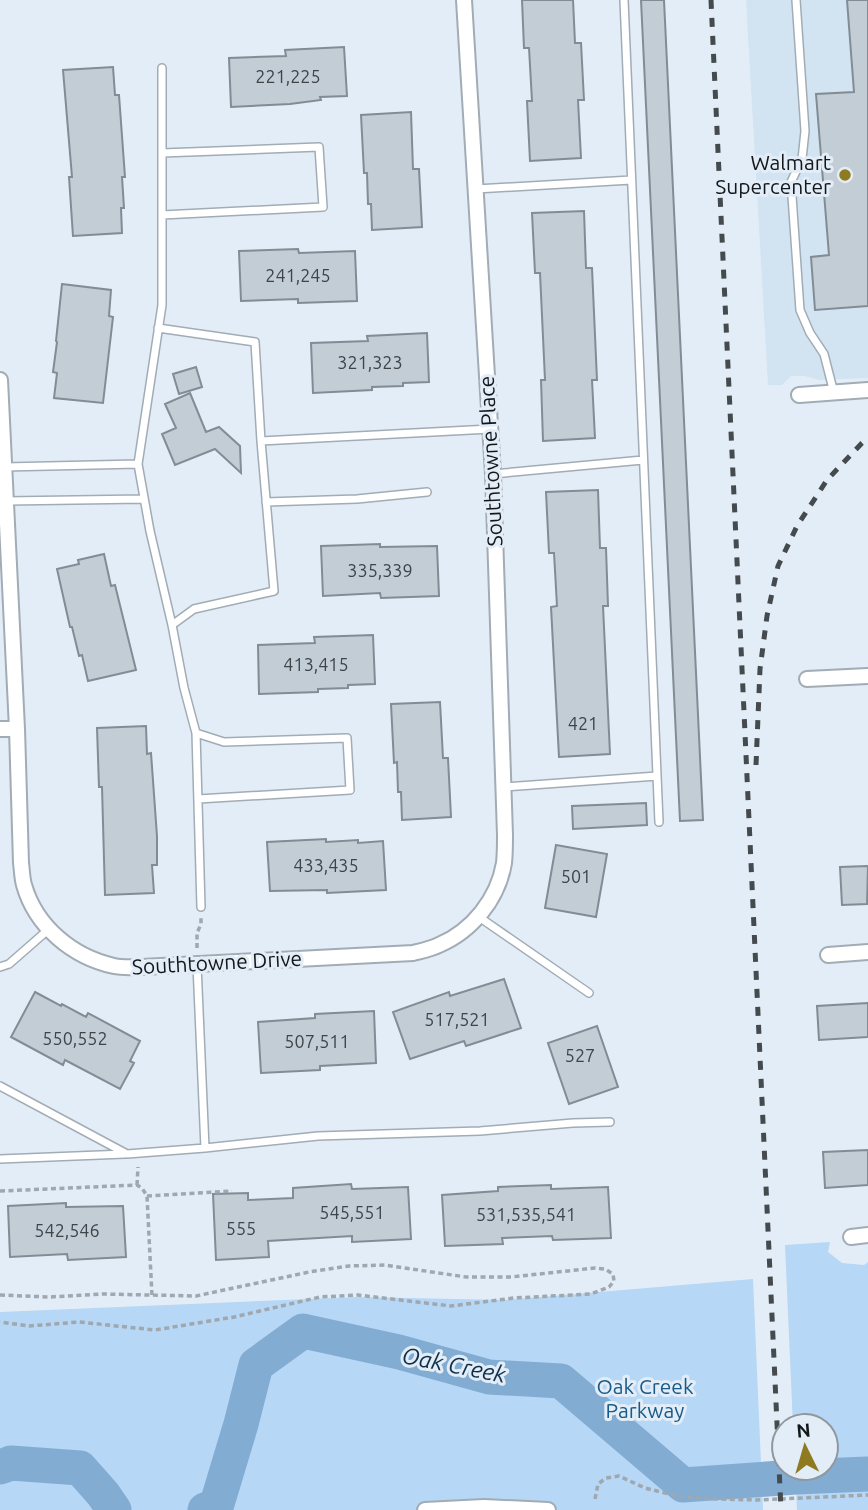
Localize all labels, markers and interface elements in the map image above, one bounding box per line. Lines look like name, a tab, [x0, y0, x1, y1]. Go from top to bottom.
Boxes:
house number: 221,225	[255, 66, 321, 86]
place label: Walmart Supercenter	[715, 150, 831, 198]
marker: Walmart Supercenter	[837, 167, 853, 183]
house number: 241,245	[265, 265, 331, 285]
house number: 321,323	[337, 352, 403, 372]
street label: Southtowne Place	[474, 375, 506, 547]
house number: 335,339	[347, 560, 413, 580]
house number: 413,415	[283, 654, 349, 674]
house number: 421	[568, 713, 598, 733]
house number: 433,435	[293, 855, 359, 875]
house number: 501	[561, 866, 591, 886]
street label: Southtowne Drive	[131, 946, 303, 978]
house number: 517,521	[424, 1009, 490, 1029]
house number: 550,552	[42, 1028, 108, 1048]
house number: 507,511	[284, 1031, 350, 1051]
house number: 527	[565, 1045, 595, 1065]
house number: 545,551	[319, 1202, 385, 1222]
house number: 531,535,541	[476, 1204, 576, 1224]
house number: 555	[226, 1218, 256, 1238]
house number: 542,546	[34, 1220, 100, 1240]
water label: Oak Creek	[400, 1342, 508, 1387]
park label: Oak Creek Parkway	[596, 1374, 694, 1422]
north arrow	[770, 1412, 840, 1482]
text: N	[795, 1418, 812, 1442]

